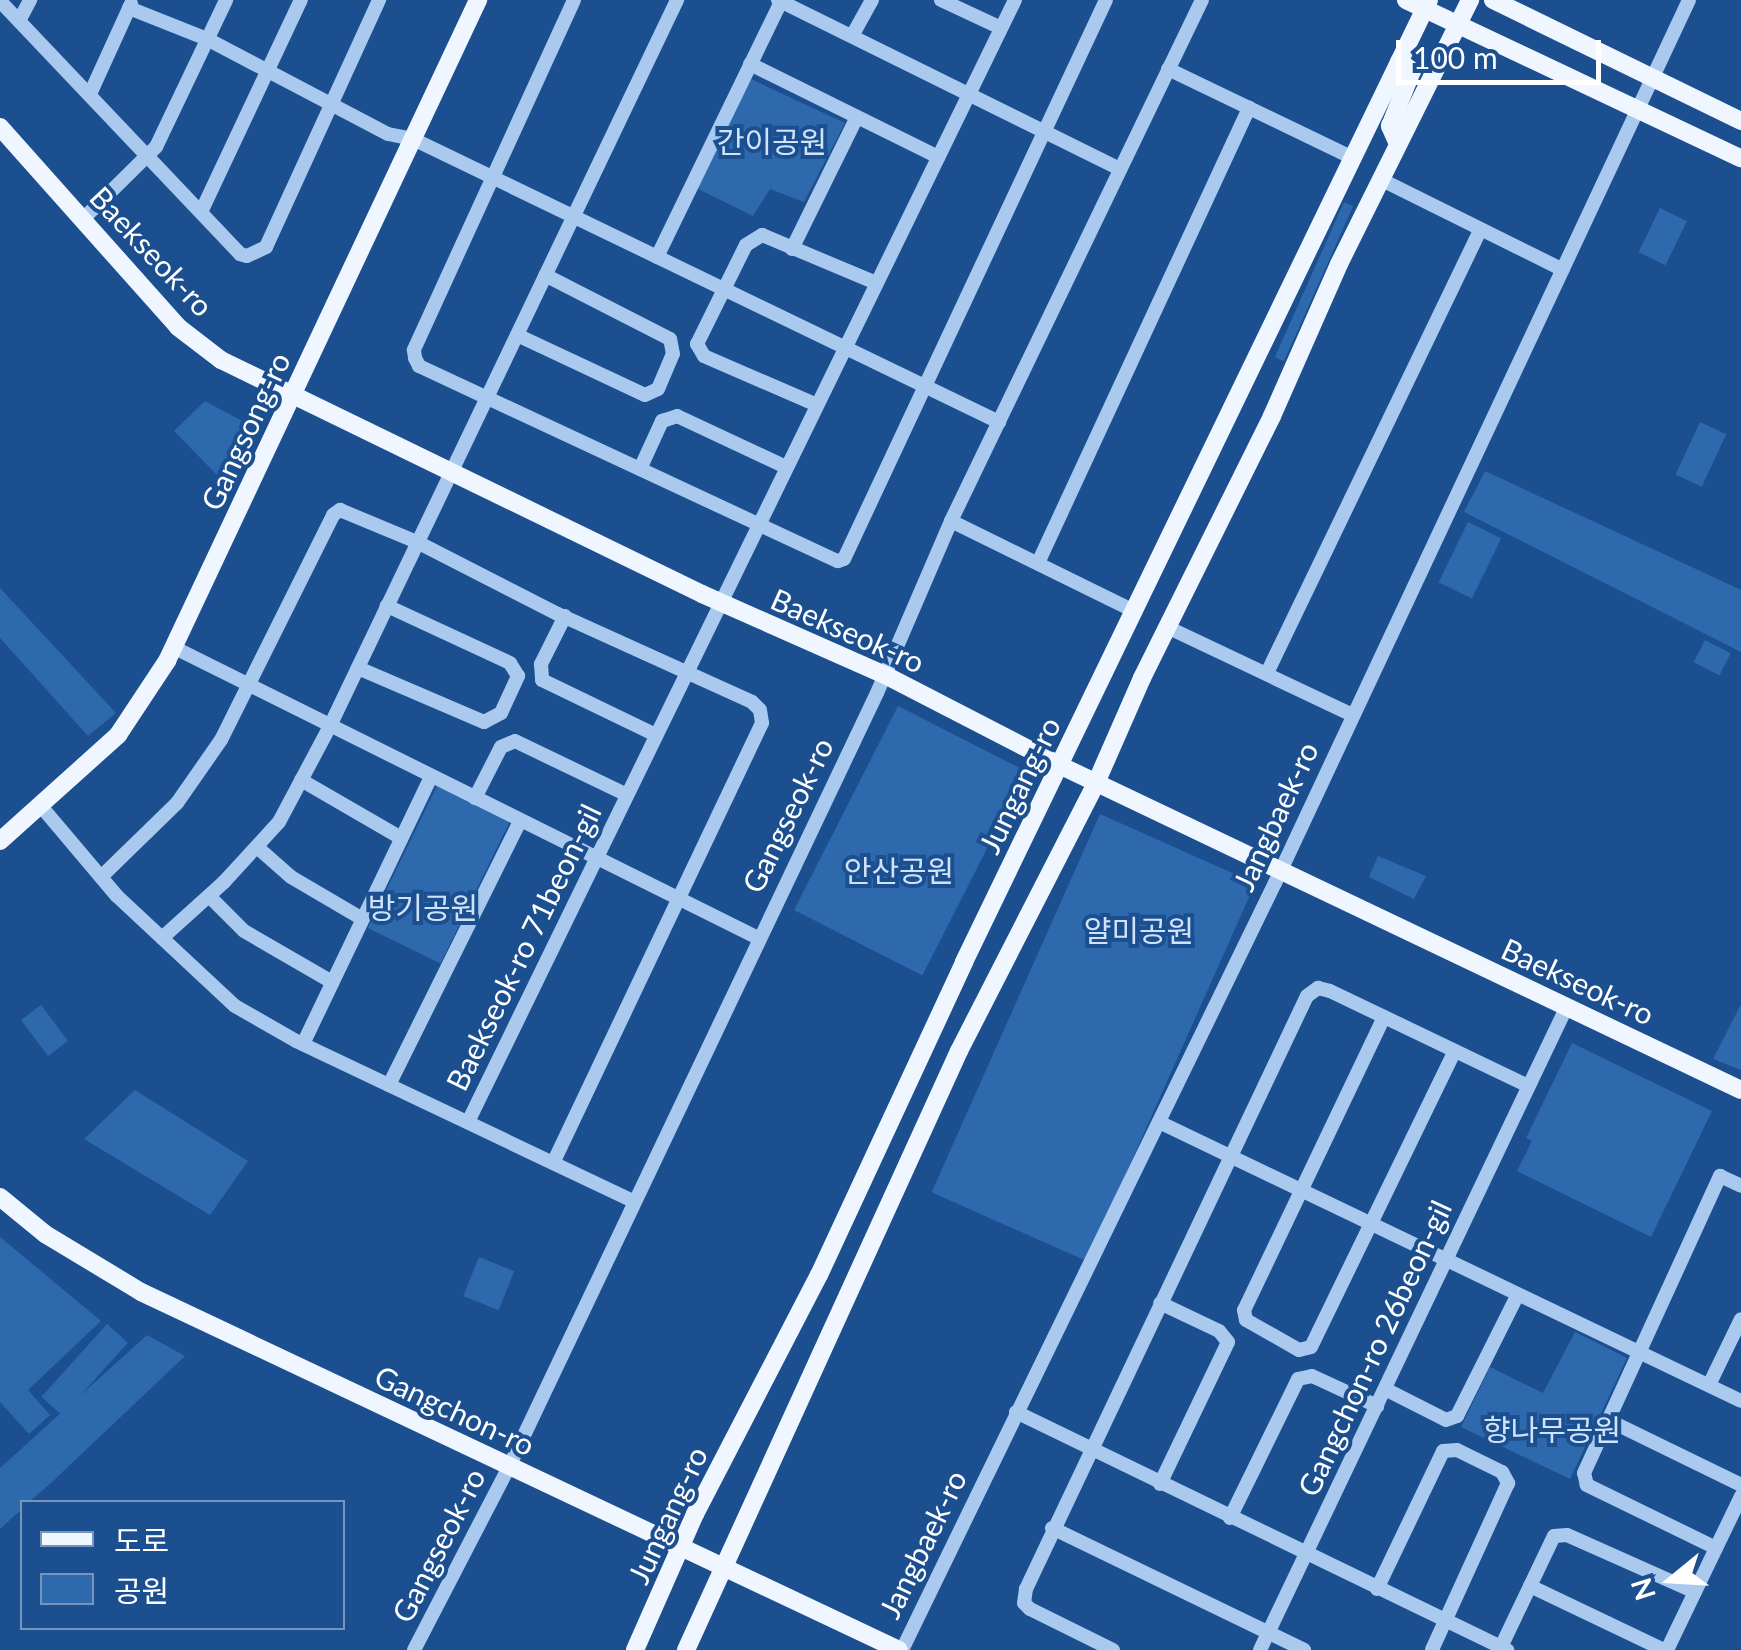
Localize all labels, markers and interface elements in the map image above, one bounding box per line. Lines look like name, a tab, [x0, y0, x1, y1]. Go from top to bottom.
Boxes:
scale bar	[1401, 20, 1606, 82]
text: 100 m	[1413, 39, 1498, 75]
park label: 간이공원	[717, 123, 827, 159]
street label: Baekseok-ro	[83, 179, 221, 323]
street label: Gangsong-ro	[193, 346, 297, 516]
street label: Baekseok-ro	[766, 580, 930, 680]
street label: Jungang-ro	[971, 711, 1067, 859]
street label: Gangseok-ro	[734, 732, 840, 898]
street label: Jangbaek-ro	[1225, 736, 1325, 896]
street label: Baekseok-ro 71beon-gil	[438, 798, 608, 1096]
park label: 안산공원	[844, 852, 954, 888]
park label: 방기공원	[368, 889, 478, 925]
park label: 얄미공원	[1084, 912, 1194, 948]
street label: Baekseok-ro	[1496, 930, 1660, 1032]
street label: Gangchon-ro 26beon-gil	[1290, 1194, 1458, 1502]
street label: Gangchon-ro	[369, 1357, 541, 1463]
park label: 향나무공원	[1483, 1411, 1621, 1447]
street label: Jungang-ro	[620, 1441, 714, 1589]
street label: Gangseok-ro	[384, 1462, 492, 1628]
street label: Jangbaek-ro	[871, 1464, 973, 1624]
legend	[20, 1500, 345, 1630]
text: 도로	[114, 1522, 169, 1558]
north arrow	[1621, 1530, 1721, 1630]
text: 공원	[114, 1572, 169, 1608]
text: N	[1623, 1574, 1662, 1605]

